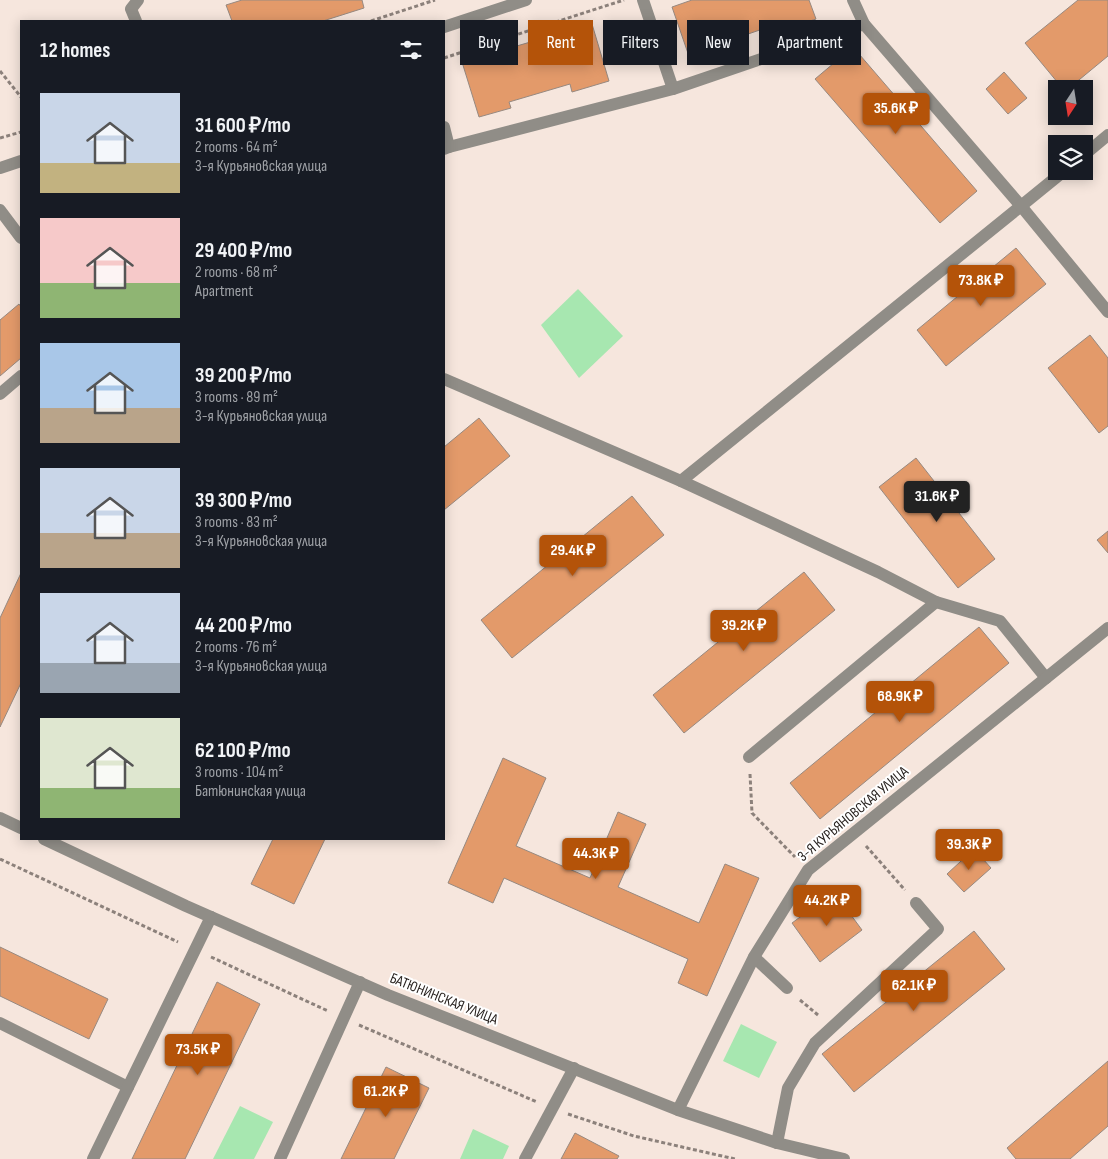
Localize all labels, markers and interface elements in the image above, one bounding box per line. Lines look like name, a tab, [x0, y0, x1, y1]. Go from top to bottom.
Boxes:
chip: Buy	[460, 20, 518, 65]
chip: Rent	[528, 20, 593, 65]
chip: Filters	[603, 20, 677, 65]
chip: New	[687, 20, 749, 65]
chip: Apartment	[759, 20, 861, 65]
icon: filters	[397, 36, 425, 64]
text: 12 homes	[40, 38, 110, 63]
north arrow	[1048, 80, 1092, 125]
map controls	[1048, 80, 1093, 180]
pin: 35.6K ₽	[850, 92, 942, 135]
text: 35.6K ₽	[874, 99, 918, 118]
icon: home	[80, 113, 140, 173]
text: 31 600 ₽/mo	[195, 113, 291, 138]
button: layers	[1048, 135, 1093, 180]
text: 2 rooms · 64 m²	[195, 138, 278, 157]
text: 3-я Курьяновская улица	[195, 157, 327, 176]
icon: home	[80, 238, 140, 298]
text: 29 400 ₽/mo	[195, 238, 292, 263]
text: 2 rooms · 68 m²	[195, 263, 278, 282]
pin: 73.8K ₽	[935, 264, 1027, 307]
text: 73.8K ₽	[959, 271, 1004, 290]
text: Apartment	[195, 282, 253, 301]
icon: home	[80, 363, 140, 423]
text: 39 200 ₽/mo	[195, 363, 292, 388]
text: 3 rooms · 89 m²	[195, 388, 278, 407]
text: 3-я Курьяновская улица	[195, 407, 327, 426]
pin: 31.6K ₽	[891, 480, 983, 523]
text: 31.6K ₽	[915, 487, 959, 506]
icon: home	[80, 488, 140, 548]
text: 39 300 ₽/mo	[195, 488, 292, 513]
text: 3 rooms · 83 m²	[195, 513, 278, 532]
text: 3-я Курьяновская улица	[195, 532, 327, 551]
pin: 29.4K ₽	[527, 534, 619, 577]
text: 29.4K ₽	[550, 541, 596, 560]
pin: 39.2K ₽	[698, 610, 790, 652]
icon: home	[80, 613, 140, 673]
text: 44 200 ₽/mo	[195, 613, 292, 638]
text: 39.2K ₽	[721, 616, 767, 635]
text: 2 rooms · 76 m²	[195, 638, 277, 657]
text: 3-я Курьяновская улица	[195, 657, 327, 676]
pin: 68.9K ₽	[854, 680, 946, 723]
text: 68.9K ₽	[877, 687, 923, 706]
icon: home	[80, 738, 140, 798]
text: 62 100 ₽/mo	[195, 738, 291, 763]
street label: 3-Я КУРЬЯНОВСКАЯ УЛИЦА	[794, 762, 913, 866]
text: 3 rooms · 104 m²	[195, 763, 283, 782]
text: Батюнинская улица	[195, 782, 306, 801]
pin: 39.3K ₽	[923, 828, 1015, 871]
text: 39.3K ₽	[946, 835, 992, 854]
pin: 44.3K ₽	[550, 838, 642, 880]
text: 44.3K ₽	[573, 844, 619, 863]
pin: 44.2K ₽	[781, 884, 873, 927]
text: 44.2K ₽	[804, 891, 850, 910]
street label: БАТЮНИНСКАЯ УЛИЦА	[387, 969, 501, 1030]
pin: 62.1K ₽	[868, 970, 960, 1012]
text: 62.1K ₽	[892, 976, 936, 995]
pin: 73.5K ₽	[152, 1034, 244, 1076]
text: 73.5K ₽	[176, 1040, 220, 1059]
pin: 61.2K ₽	[340, 1076, 432, 1118]
text: 61.2K ₽	[364, 1082, 408, 1101]

